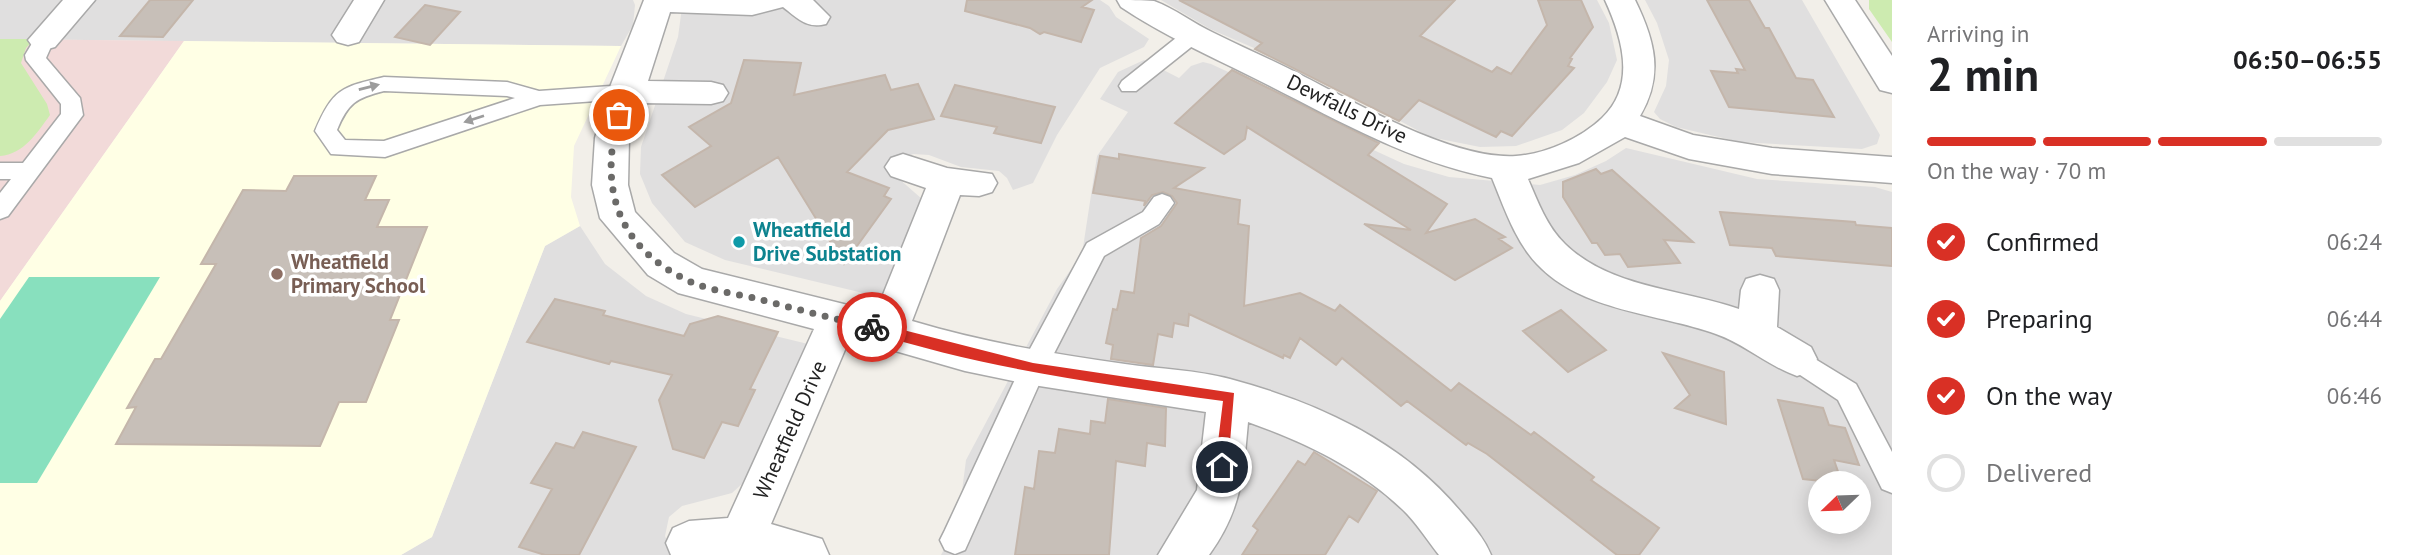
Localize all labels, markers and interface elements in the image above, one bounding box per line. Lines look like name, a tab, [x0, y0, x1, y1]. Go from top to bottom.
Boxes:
text: Arriving in	[1927, 19, 2029, 48]
text: 06:50–06:55	[2233, 43, 2382, 76]
text: 2 min	[1927, 44, 2039, 104]
street label: Dewfalls Drive	[1283, 68, 1412, 149]
one-way arrow	[359, 81, 381, 92]
pin	[589, 85, 649, 145]
icon: bag	[600, 96, 638, 134]
one-way arrow	[463, 115, 484, 125]
text: On the way · 70 m	[1927, 156, 2106, 185]
place label: Wheatfield Drive Substation	[753, 216, 901, 267]
icon: check	[1927, 223, 1965, 261]
text: Confirmed	[1986, 225, 2099, 258]
text: 06:24	[2327, 227, 2382, 256]
marker: Wheatfield Drive Substation	[731, 234, 747, 250]
place label: Wheatfield Primary School	[291, 248, 426, 299]
marker: Wheatfield Primary School	[269, 266, 285, 282]
courier	[837, 292, 907, 362]
icon: check	[1927, 300, 1965, 338]
text: Preparing	[1986, 302, 2093, 335]
text: 06:44	[2327, 304, 2382, 333]
icon: bike	[853, 308, 891, 346]
street label: Wheatfield Drive	[747, 356, 832, 503]
icon: check	[1927, 377, 1965, 415]
text: On the way	[1986, 379, 2112, 412]
text: 06:46	[2327, 381, 2382, 410]
pin	[1192, 437, 1252, 497]
icon: home	[1203, 448, 1241, 486]
text: Delivered	[1986, 456, 2092, 489]
north arrow	[1808, 471, 1871, 534]
map controls	[1808, 471, 1871, 534]

